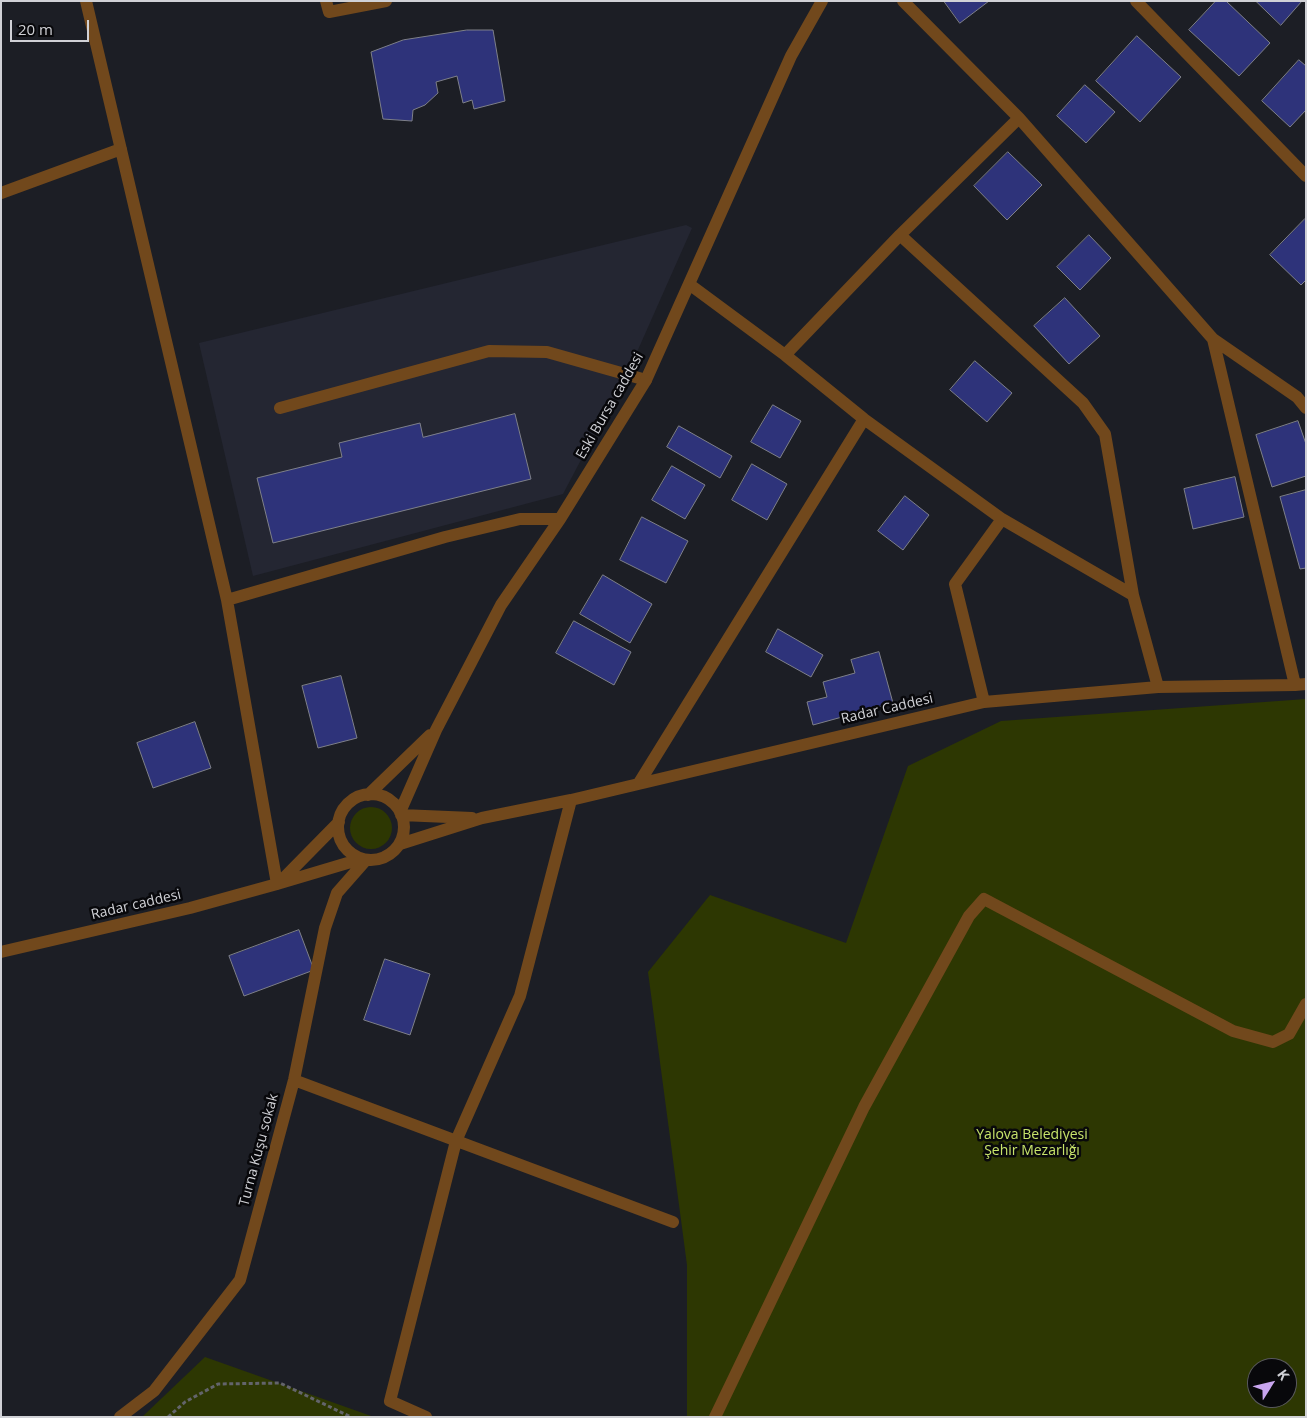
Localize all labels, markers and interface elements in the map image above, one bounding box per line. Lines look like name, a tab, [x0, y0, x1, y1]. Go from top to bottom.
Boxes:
scale bar	[12, 10, 91, 42]
text: 20 m	[18, 19, 53, 39]
street label: Eski Bursa caddesi	[573, 350, 647, 462]
street label: Radar Caddesi	[839, 690, 935, 728]
street label: Radar caddesi	[89, 886, 183, 924]
street label: Turna Kuşu sokak	[236, 1092, 282, 1208]
park label: Yalova Belediyesi Şehir Mezarlığı	[976, 1127, 1088, 1160]
north arrow	[1247, 1358, 1297, 1408]
text: K	[1273, 1365, 1294, 1384]

